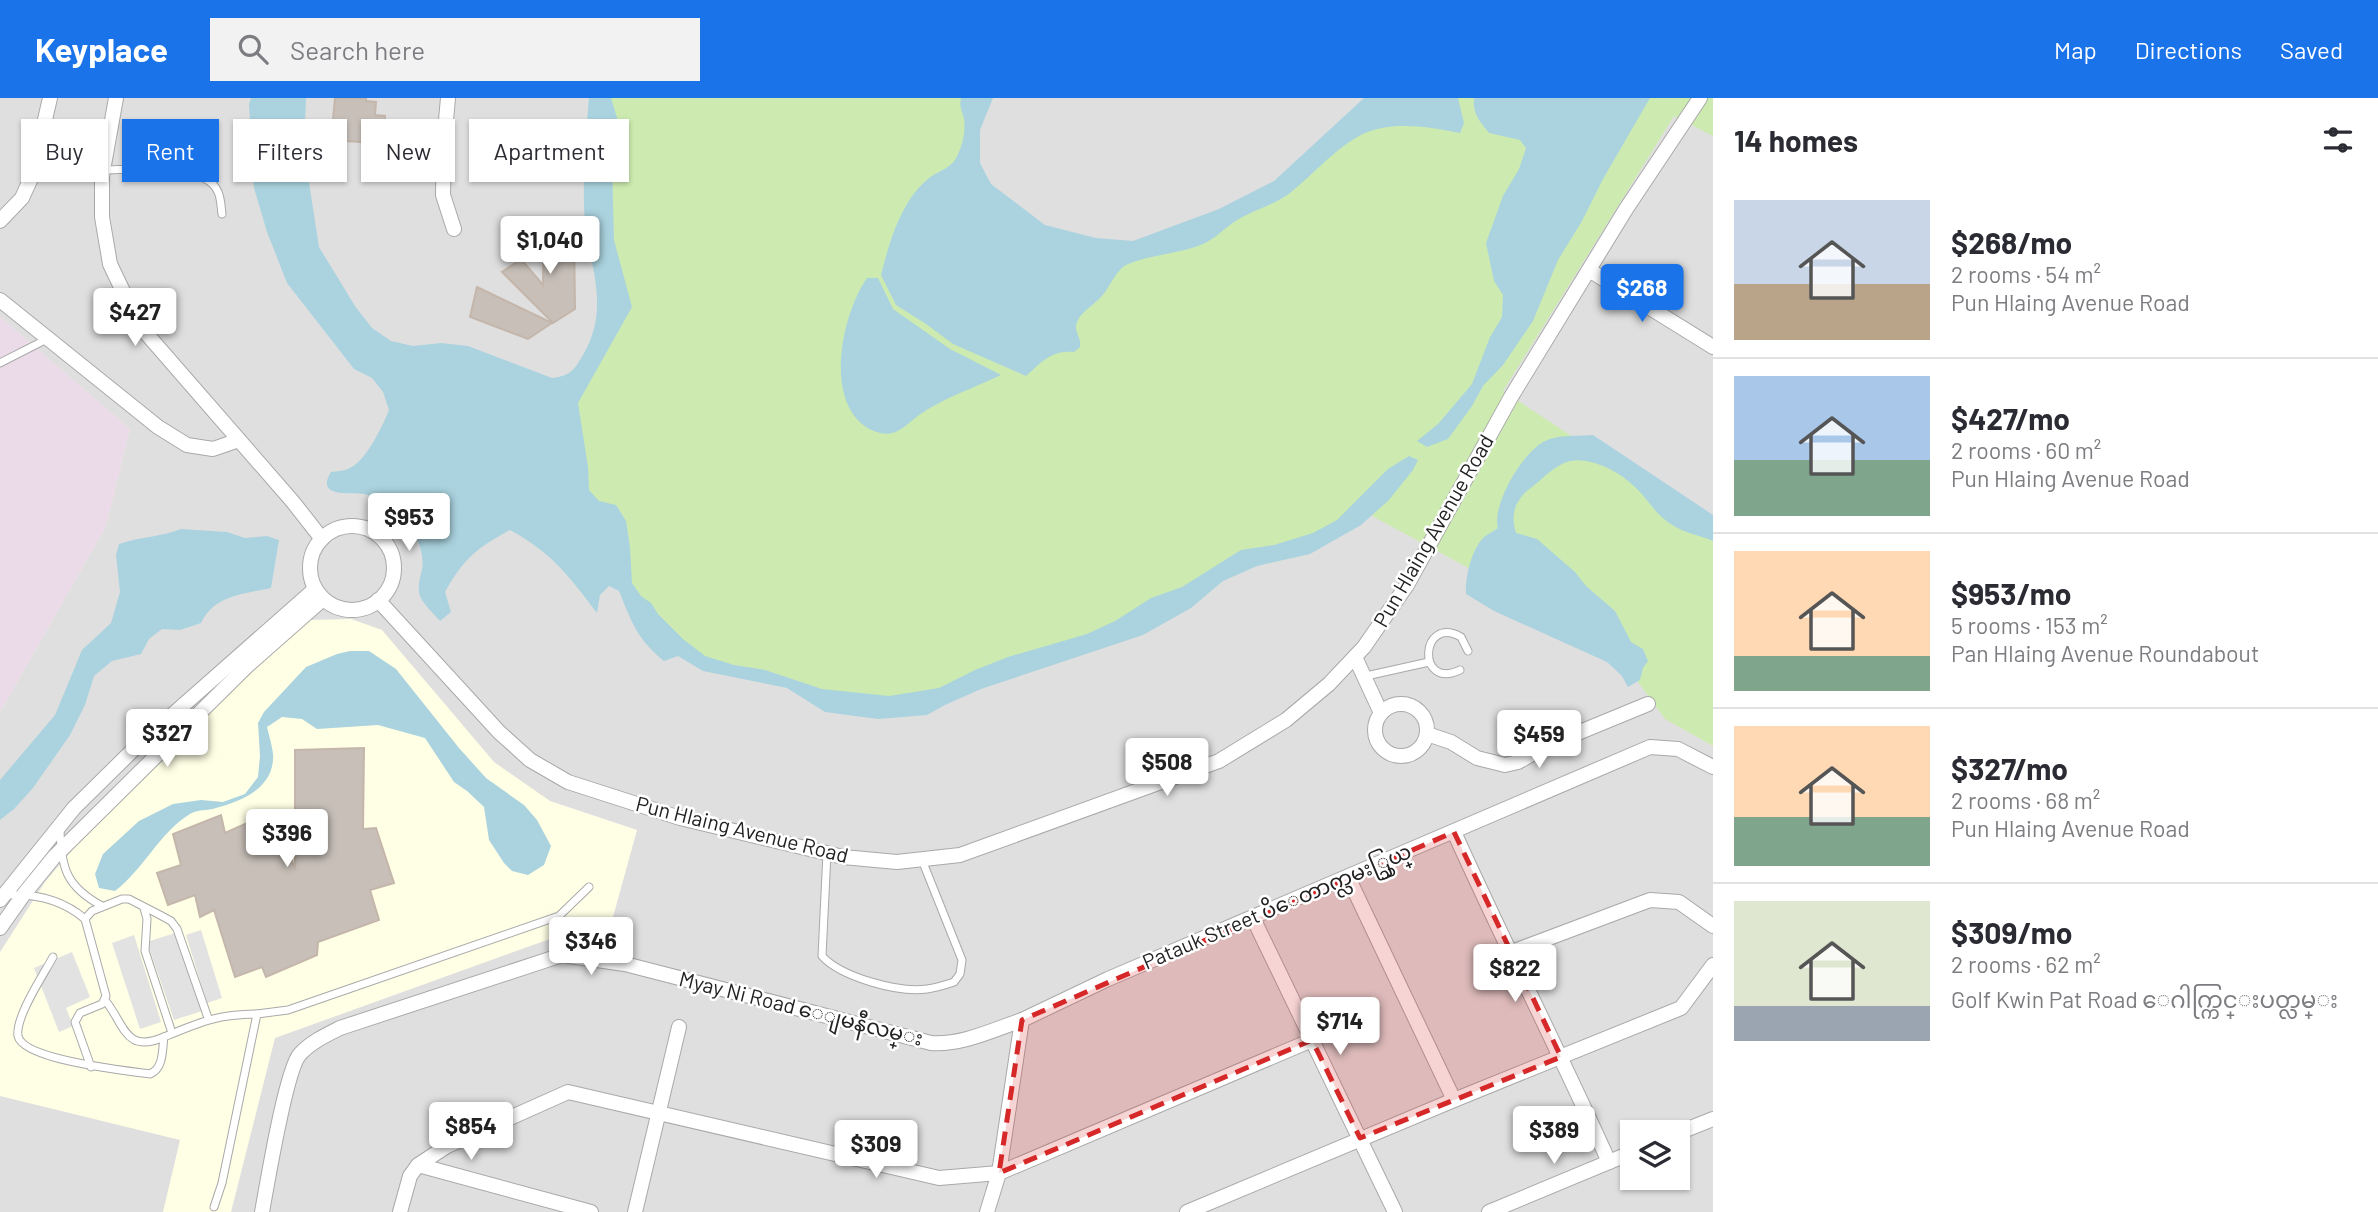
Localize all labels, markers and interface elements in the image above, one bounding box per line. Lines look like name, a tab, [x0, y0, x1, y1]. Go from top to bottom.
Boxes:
search box	[210, 18, 700, 81]
text: Keyplace	[35, 29, 168, 69]
icon: search	[234, 30, 272, 68]
text: Search here	[290, 34, 425, 65]
text: Map	[2054, 35, 2097, 64]
text: Directions	[2135, 35, 2242, 64]
text: Saved	[2280, 35, 2343, 64]
chip: Buy	[21, 119, 108, 182]
chip: Rent	[122, 119, 219, 182]
chip: Filters	[233, 119, 347, 182]
chip: New	[361, 119, 455, 182]
chip: Apartment	[469, 119, 629, 182]
icon: filters	[2319, 121, 2357, 159]
text: 14 homes	[1734, 122, 1858, 158]
pin: $1,040	[493, 216, 607, 276]
text: $268/mo	[1951, 224, 2072, 260]
text: $1,040	[517, 225, 583, 253]
icon: home	[1790, 228, 1874, 312]
text: 2 rooms · 54 m²	[1951, 260, 2101, 288]
pin: $268	[1601, 264, 1683, 324]
text: $268	[1617, 273, 1667, 301]
pin: $427	[94, 288, 176, 348]
text: Pun Hlaing Avenue Road	[1951, 288, 2190, 316]
text: $427	[109, 297, 161, 325]
text: $427/mo	[1951, 400, 2070, 436]
icon: home	[1790, 404, 1874, 488]
street label: Pun Hlaing Avenue Road	[1367, 430, 1498, 631]
text: 2 rooms · 60 m²	[1951, 436, 2101, 464]
text: Pun Hlaing Avenue Road	[1951, 464, 2190, 492]
pin: $953	[368, 494, 450, 553]
text: $953	[384, 502, 434, 530]
text: $953/mo	[1951, 575, 2071, 611]
icon: home	[1790, 579, 1874, 663]
text: 5 rooms · 153 m²	[1951, 611, 2108, 639]
text: Pan Hlaing Avenue Roundabout	[1951, 639, 2259, 667]
pin: $327	[126, 710, 208, 769]
pin: $459	[1498, 710, 1580, 770]
text: $327	[142, 718, 192, 746]
text: $459	[1513, 719, 1565, 747]
pin: $508	[1126, 738, 1208, 798]
text: $508	[1141, 747, 1193, 775]
text: $327/mo	[1951, 750, 2068, 786]
icon: home	[1790, 754, 1874, 838]
text: 2 rooms · 68 m²	[1951, 786, 2100, 814]
street label: Pun Hlaing Avenue Road	[634, 790, 851, 867]
pin: $396	[246, 810, 328, 869]
text: Pun Hlaing Avenue Road	[1951, 814, 2190, 842]
text: $396	[262, 818, 312, 846]
street label: Patauk Street ပိေတာက္လမး္သြယ္	[1137, 836, 1417, 979]
text: $309/mo	[1951, 914, 2072, 950]
pin: $346	[550, 918, 632, 977]
text: $346	[565, 926, 617, 954]
icon: home	[1790, 929, 1874, 1013]
pin: $822	[1474, 944, 1556, 1004]
text: 2 rooms · 62 m²	[1951, 950, 2101, 978]
text: $822	[1489, 953, 1541, 981]
street label: Myay Ni Road ေျမနီလမ္း	[675, 963, 926, 1057]
text: Golf Kwin Pat Road ေဂါက္ကြင္းပတ္လမ္း	[1951, 985, 2338, 1013]
pin: $714	[1299, 998, 1381, 1057]
text: $714	[1317, 1006, 1363, 1034]
pin: $854	[430, 1102, 512, 1162]
pin: $389	[1513, 1107, 1595, 1166]
text: $854	[445, 1111, 497, 1139]
text: $389	[1529, 1115, 1579, 1143]
map controls	[1620, 1120, 1690, 1190]
button: layers	[1620, 1120, 1690, 1190]
pin: $309	[835, 1121, 917, 1180]
text: $309	[851, 1129, 901, 1157]

